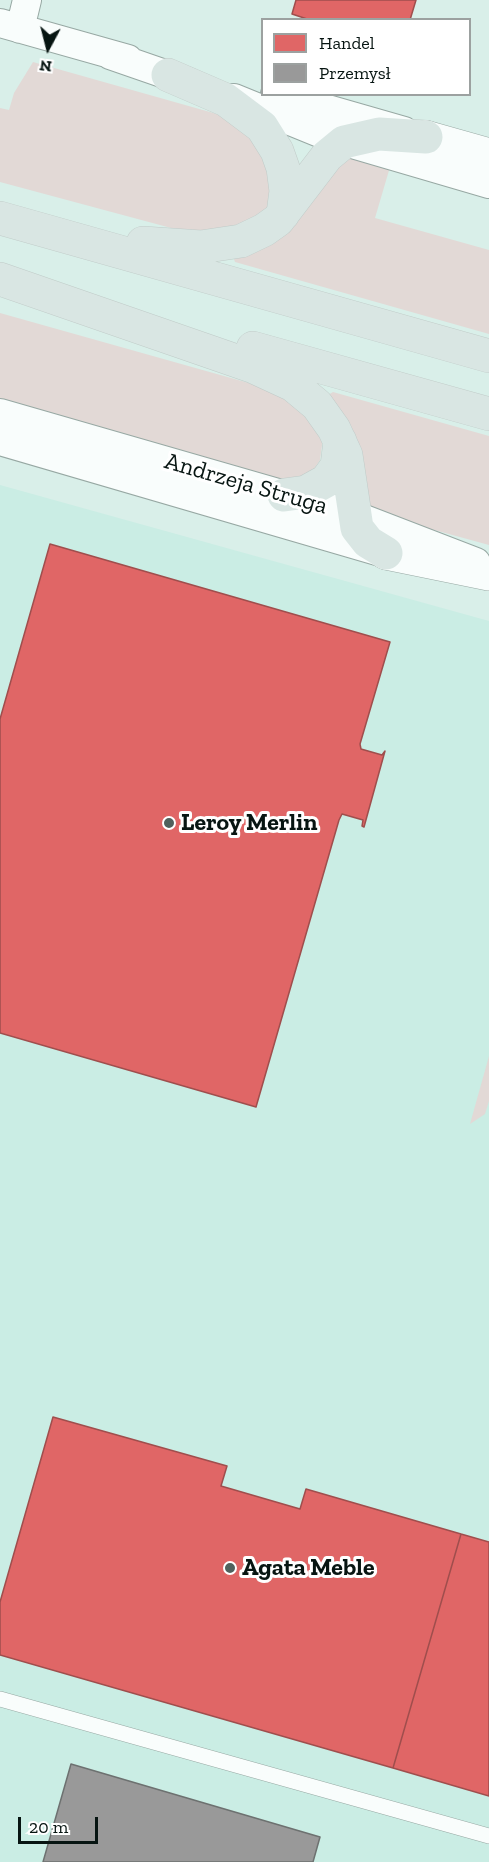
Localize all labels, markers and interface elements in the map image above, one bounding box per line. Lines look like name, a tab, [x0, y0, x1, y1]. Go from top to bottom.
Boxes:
north arrow	[18, 18, 78, 78]
legend	[261, 18, 471, 96]
text: Handel	[319, 32, 375, 54]
text: N	[39, 56, 53, 77]
text: Przemysł	[319, 62, 391, 84]
street label: Andrzeja Struga	[161, 447, 331, 521]
place label: Leroy Merlin	[181, 809, 317, 837]
marker: Leroy Merlin	[162, 816, 176, 830]
place label: Agata Meble	[242, 1554, 375, 1582]
marker: Agata Meble	[223, 1561, 237, 1575]
scale bar	[21, 1805, 100, 1843]
text: 20 m	[29, 1816, 68, 1838]

